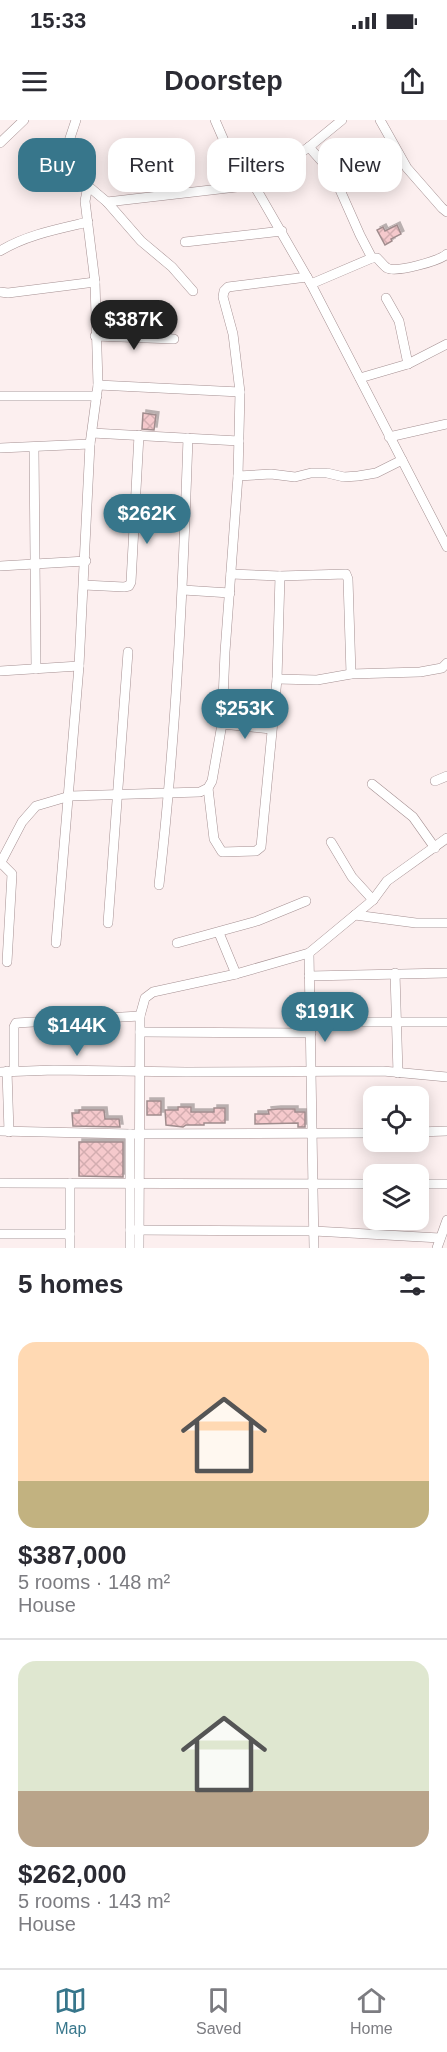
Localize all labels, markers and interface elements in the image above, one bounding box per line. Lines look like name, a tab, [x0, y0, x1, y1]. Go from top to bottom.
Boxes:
text: 15:33	[30, 8, 86, 33]
icon: menu	[18, 65, 51, 98]
icon: share	[396, 65, 429, 98]
text: Doorstep	[164, 66, 283, 96]
chip: Buy	[18, 138, 96, 192]
chip: Rent	[108, 138, 195, 192]
chip: Filters	[207, 138, 306, 192]
chip: New	[318, 138, 402, 192]
pin: $387K	[92, 300, 176, 351]
text: $387K	[105, 308, 163, 330]
pin: $262K	[105, 494, 189, 545]
text: $262K	[118, 502, 176, 524]
pin: $253K	[203, 689, 287, 740]
text: $253K	[216, 697, 274, 719]
pin: $191K	[283, 992, 367, 1043]
text: $191K	[296, 1000, 354, 1022]
pin: $144K	[35, 1006, 119, 1057]
text: $144K	[48, 1014, 106, 1036]
map controls	[363, 1086, 429, 1230]
button: locate	[363, 1086, 429, 1152]
button: layers	[363, 1164, 429, 1230]
icon: filters	[396, 1268, 429, 1301]
text: 5 homes	[18, 1269, 124, 1299]
icon: home	[170, 1381, 278, 1489]
text: $387,000	[18, 1540, 126, 1570]
text: 5 rooms · 148 m²	[18, 1571, 170, 1593]
text: House	[18, 1594, 76, 1616]
icon: home	[170, 1700, 278, 1808]
text: $262,000	[18, 1859, 126, 1889]
text: 5 rooms · 143 m²	[18, 1890, 170, 1912]
text: House	[18, 1913, 76, 1935]
tab: Map	[54, 1984, 87, 2038]
tab: Saved	[196, 1984, 241, 2038]
tab: Home	[350, 1984, 393, 2038]

